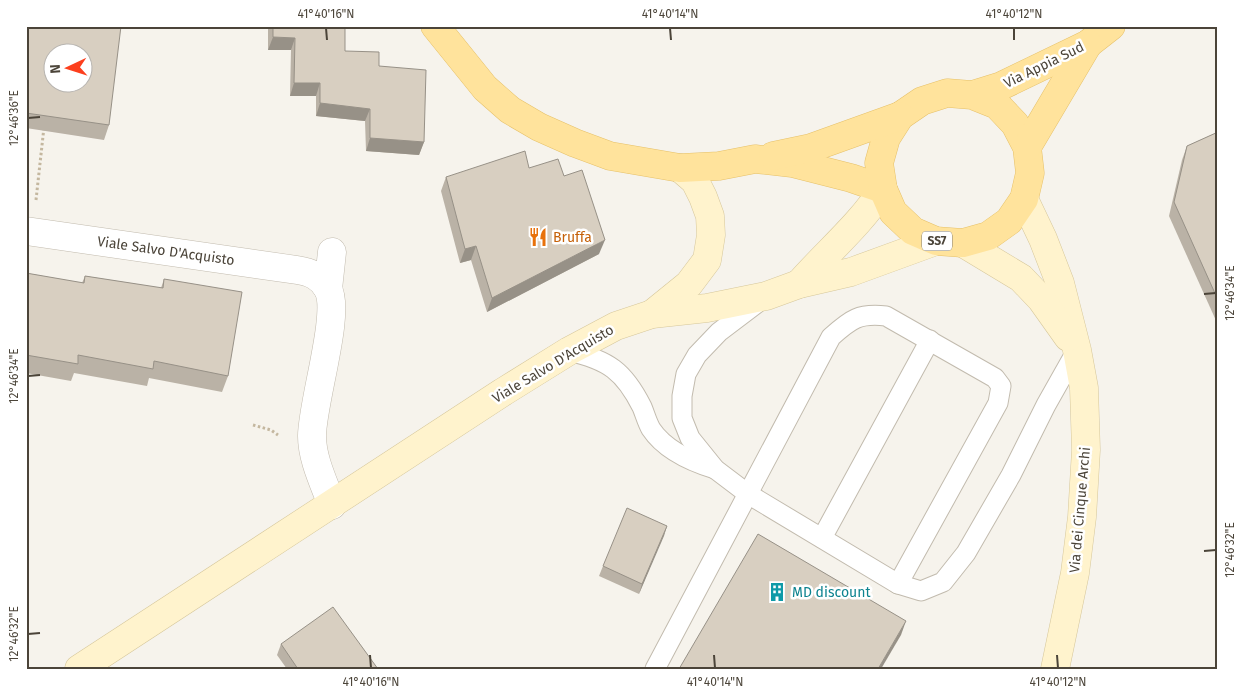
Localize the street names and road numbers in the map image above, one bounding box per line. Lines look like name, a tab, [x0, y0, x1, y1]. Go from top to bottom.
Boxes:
street label: Via Appia Sud	[1001, 38, 1087, 92]
road number: SS7	[922, 232, 952, 250]
street label: Viale Salvo D'Acquisto	[96, 233, 236, 269]
street label: Viale Salvo D'Acquisto	[489, 321, 617, 407]
street label: Via dei Cinque Archi	[1066, 446, 1094, 574]

